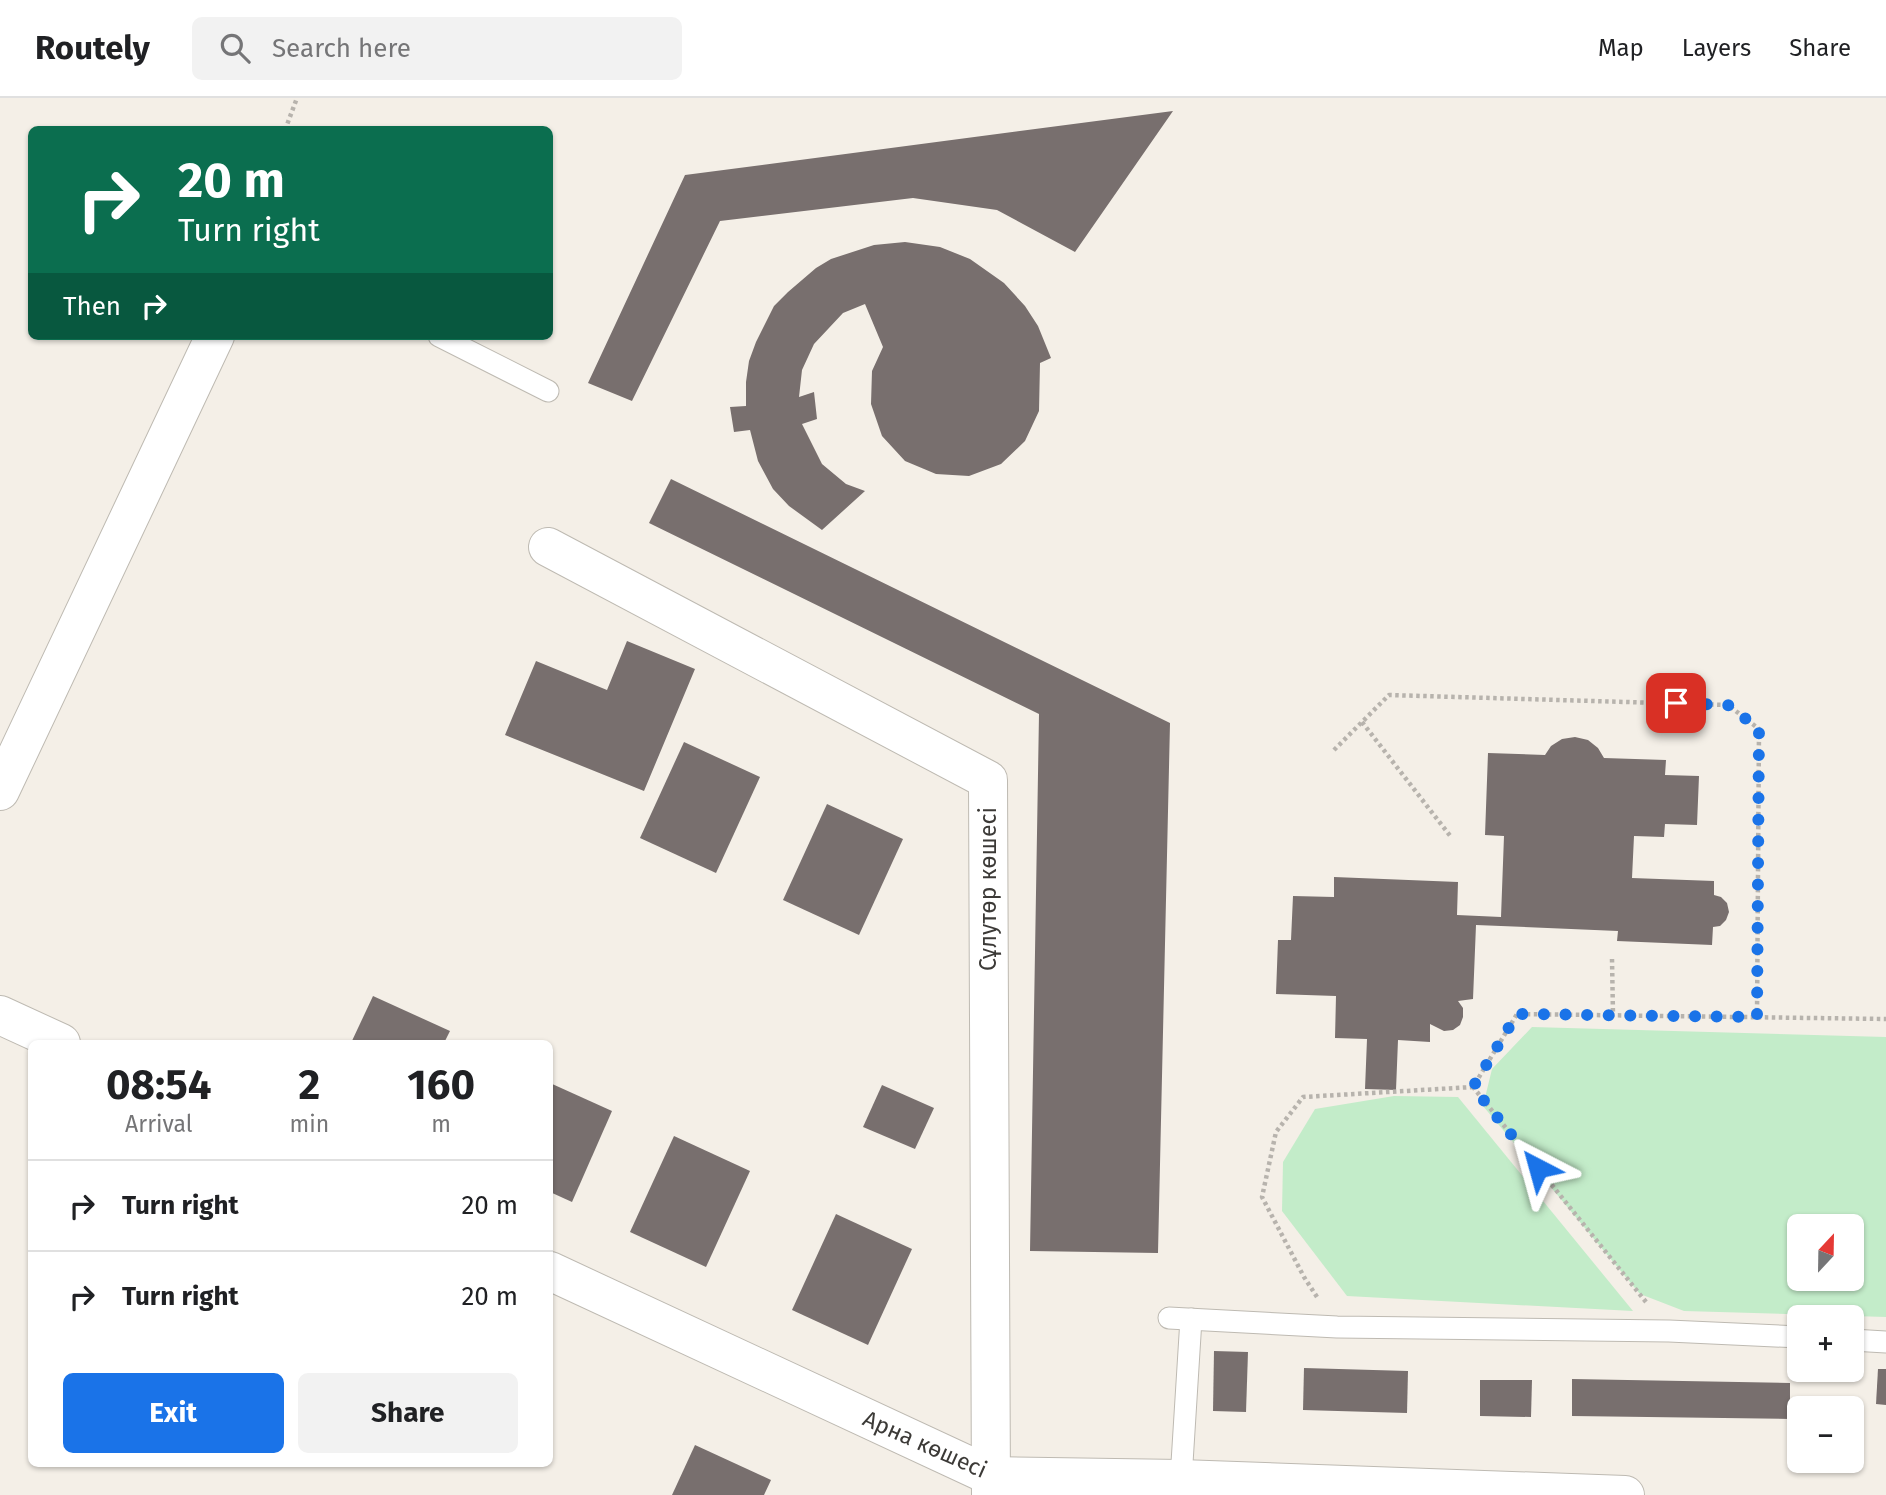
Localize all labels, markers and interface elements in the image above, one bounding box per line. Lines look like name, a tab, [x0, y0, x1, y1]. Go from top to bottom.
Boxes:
search box	[192, 17, 682, 80]
text: Routely	[35, 28, 150, 68]
icon: search	[216, 29, 254, 67]
text: Search here	[272, 33, 411, 64]
text: Map	[1598, 34, 1644, 62]
text: Layers	[1682, 34, 1751, 62]
text: Share	[1789, 34, 1851, 62]
text: 20 m	[178, 151, 285, 210]
icon: right	[63, 154, 154, 245]
text: Turn right	[178, 211, 320, 249]
icon: right	[135, 287, 173, 325]
text: Then	[63, 291, 121, 322]
pin	[1646, 673, 1706, 733]
icon: arrive	[1657, 684, 1695, 722]
street label: Сұлутөр көшесі	[974, 807, 1002, 971]
text: 08:54	[106, 1060, 212, 1110]
text: 2	[299, 1060, 320, 1110]
text: 160	[407, 1060, 475, 1110]
text: Arrival	[125, 1110, 192, 1138]
text: min	[290, 1110, 329, 1138]
text: m	[431, 1110, 451, 1138]
position arrow	[1501, 1131, 1575, 1205]
icon: right	[63, 1187, 101, 1225]
text: Turn right	[122, 1190, 239, 1221]
text: 20 m	[461, 1190, 518, 1221]
north arrow	[1787, 1214, 1864, 1292]
map controls	[1787, 1214, 1864, 1473]
icon: right	[63, 1278, 101, 1316]
text: Turn right	[122, 1281, 239, 1312]
text: 20 m	[461, 1281, 518, 1312]
button: +	[1787, 1305, 1864, 1382]
button: Exit	[63, 1373, 284, 1453]
button: Share	[298, 1373, 518, 1453]
button: −	[1787, 1396, 1864, 1473]
street label: Арна көшесі	[859, 1404, 991, 1484]

